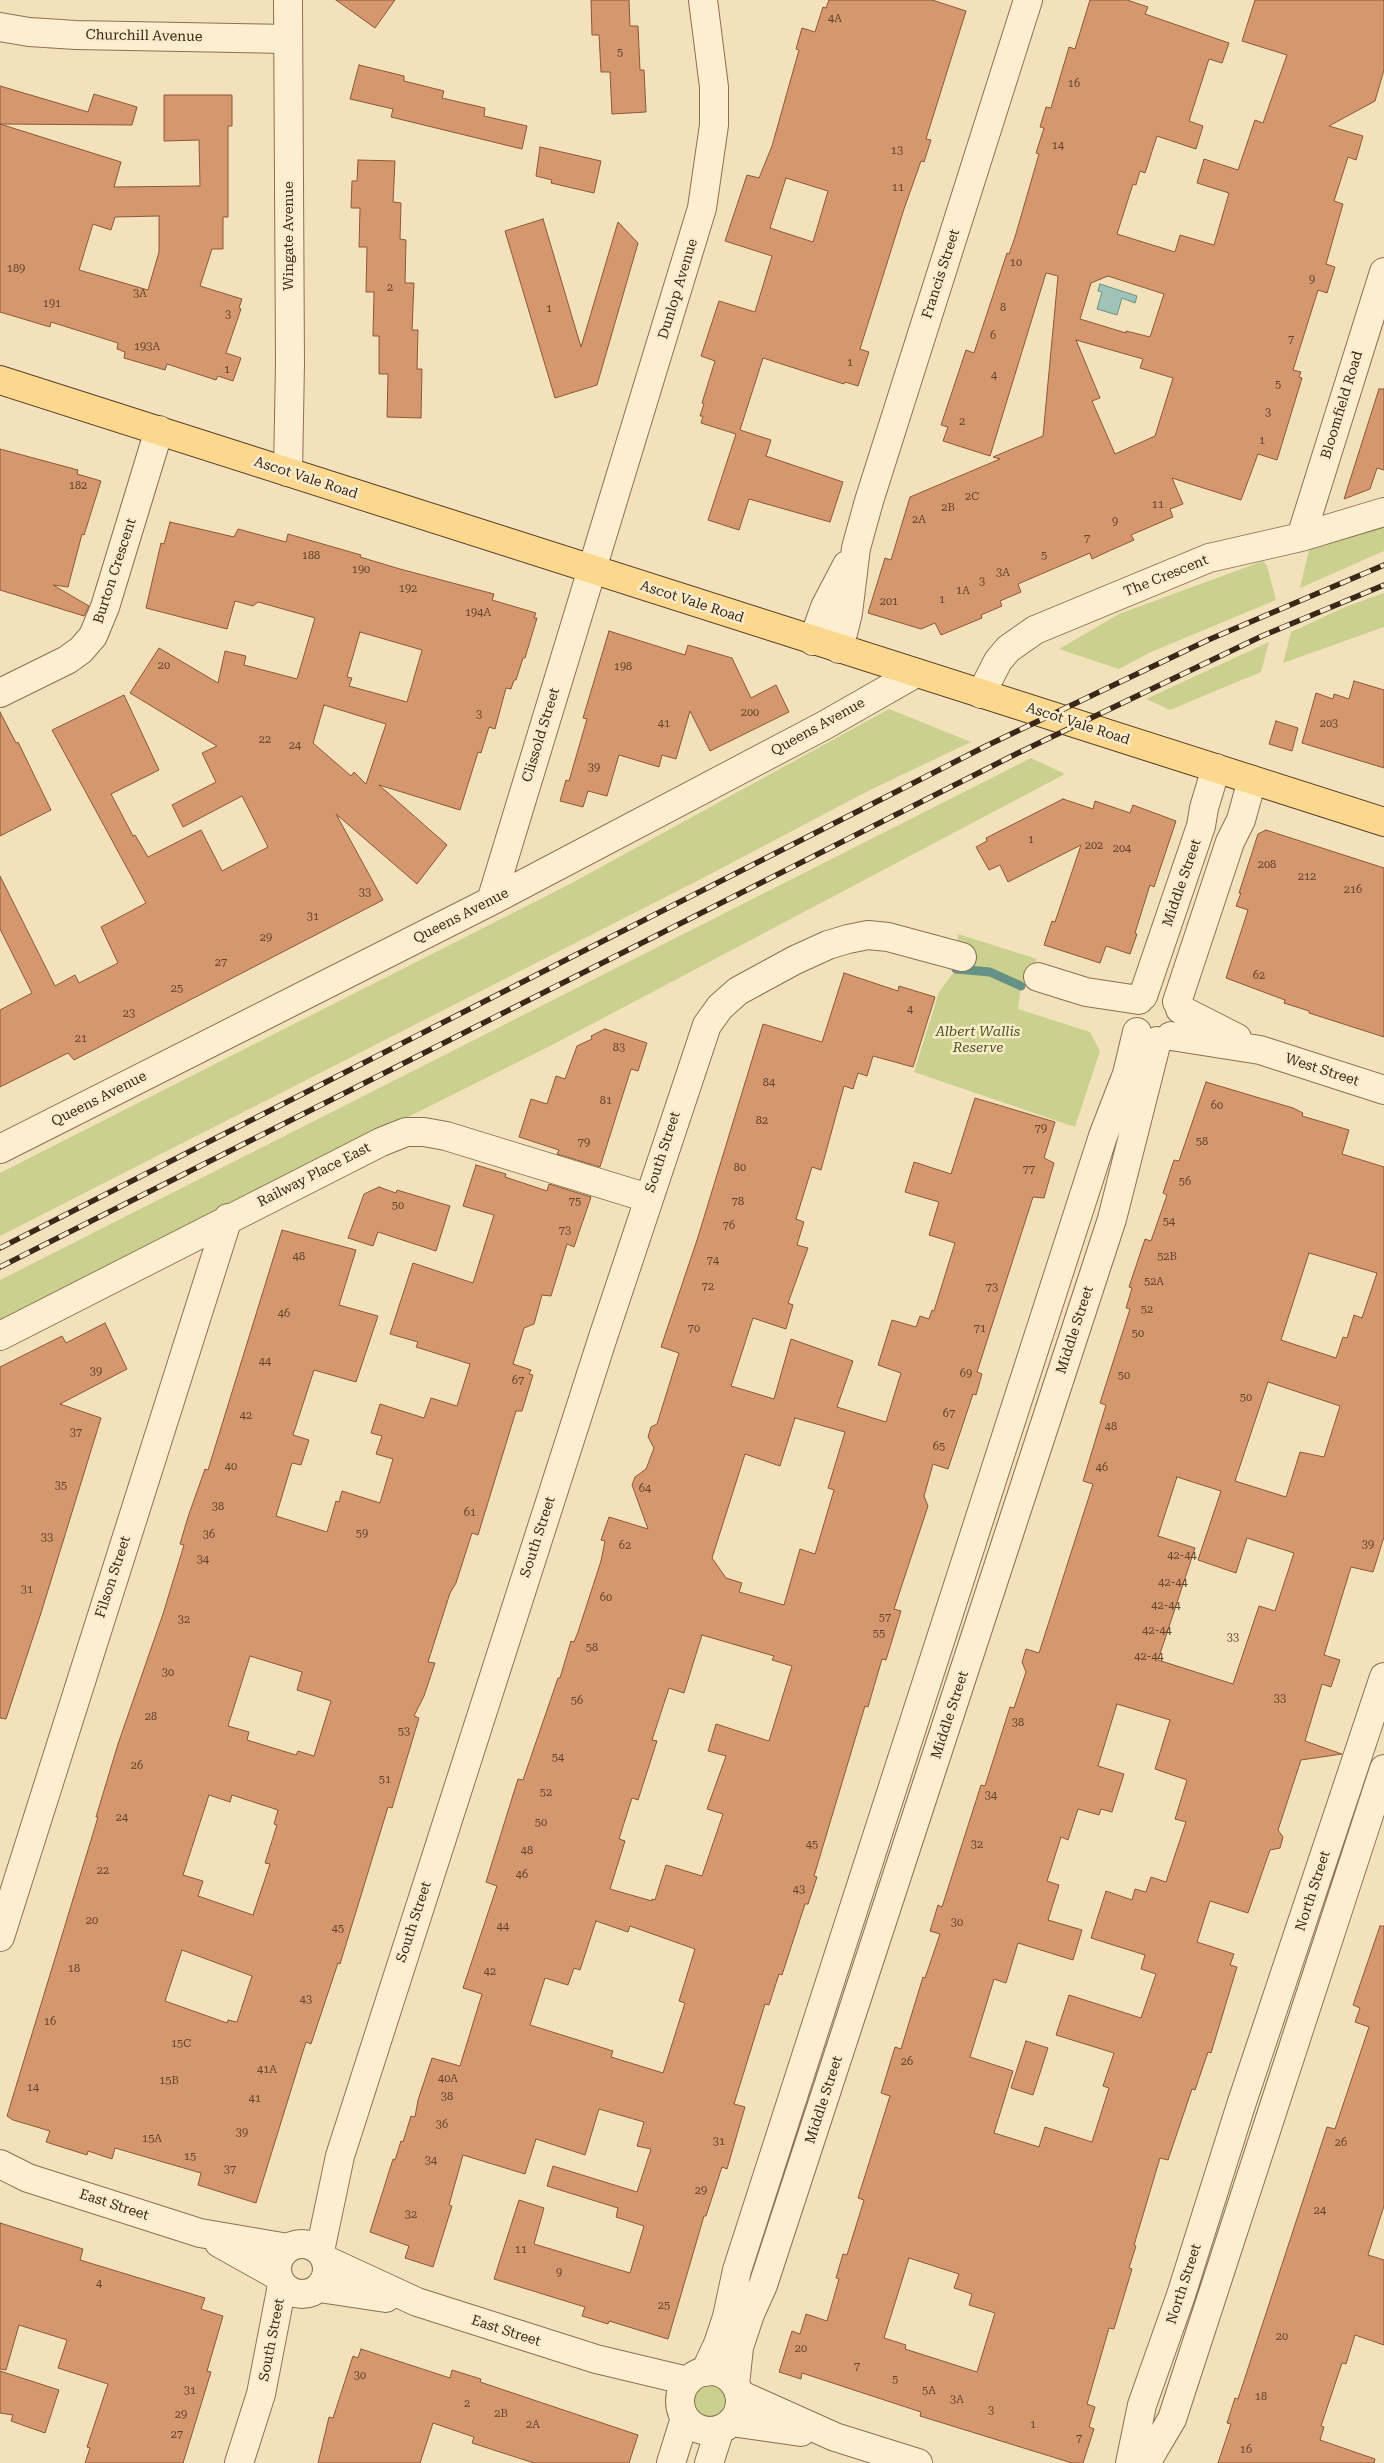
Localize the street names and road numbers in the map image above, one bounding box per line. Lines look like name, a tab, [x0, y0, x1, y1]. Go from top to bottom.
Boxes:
street label: Churchill Avenue	[85, 27, 203, 45]
street label: Wingate Avenue	[281, 181, 297, 291]
street label: Francis Street	[919, 227, 963, 321]
street label: Dunlop Avenue	[655, 237, 701, 341]
street label: Bloomfield Road	[1318, 349, 1366, 461]
street label: Ascot Vale Road	[252, 453, 360, 503]
street label: Burton Crescent	[90, 516, 140, 626]
street label: The Crescent	[1121, 551, 1211, 601]
street label: Ascot Vale Road	[638, 577, 746, 627]
street label: Clissold Street	[519, 686, 563, 784]
street label: Queens Avenue	[768, 694, 868, 760]
street label: Ascot Vale Road	[1024, 699, 1132, 749]
street label: Middle Street	[1159, 837, 1205, 929]
street label: Queens Avenue	[411, 885, 511, 947]
street label: West Street	[1283, 1050, 1361, 1090]
street label: Queens Avenue	[49, 1068, 149, 1130]
street label: South Street	[642, 1109, 684, 1195]
street label: Railway Place East	[255, 1139, 373, 1211]
street label: Middle Street	[1053, 1284, 1097, 1376]
street label: South Street	[517, 1494, 559, 1580]
street label: Filson Street	[92, 1534, 134, 1620]
street label: Middle Street	[928, 1669, 972, 1761]
street label: North Street	[1292, 1849, 1334, 1933]
street label: South Street	[393, 1879, 435, 1965]
street label: Middle Street	[802, 2054, 846, 2146]
street label: East Street	[77, 2186, 151, 2224]
street label: North Street	[1163, 2242, 1205, 2326]
street label: South Street	[256, 2297, 288, 2383]
street label: East Street	[469, 2312, 543, 2350]

